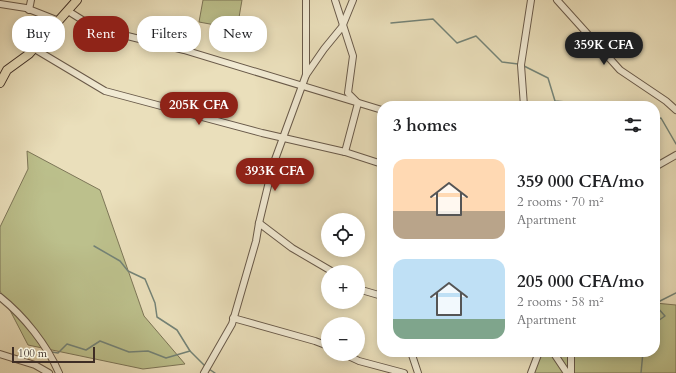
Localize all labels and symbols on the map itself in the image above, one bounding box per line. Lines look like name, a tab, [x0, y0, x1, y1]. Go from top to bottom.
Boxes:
pin: 359K CFA	[563, 32, 645, 66]
pin: 205K CFA	[158, 92, 240, 126]
pin: 393K CFA	[234, 158, 316, 192]
scale bar	[12, 345, 95, 364]

